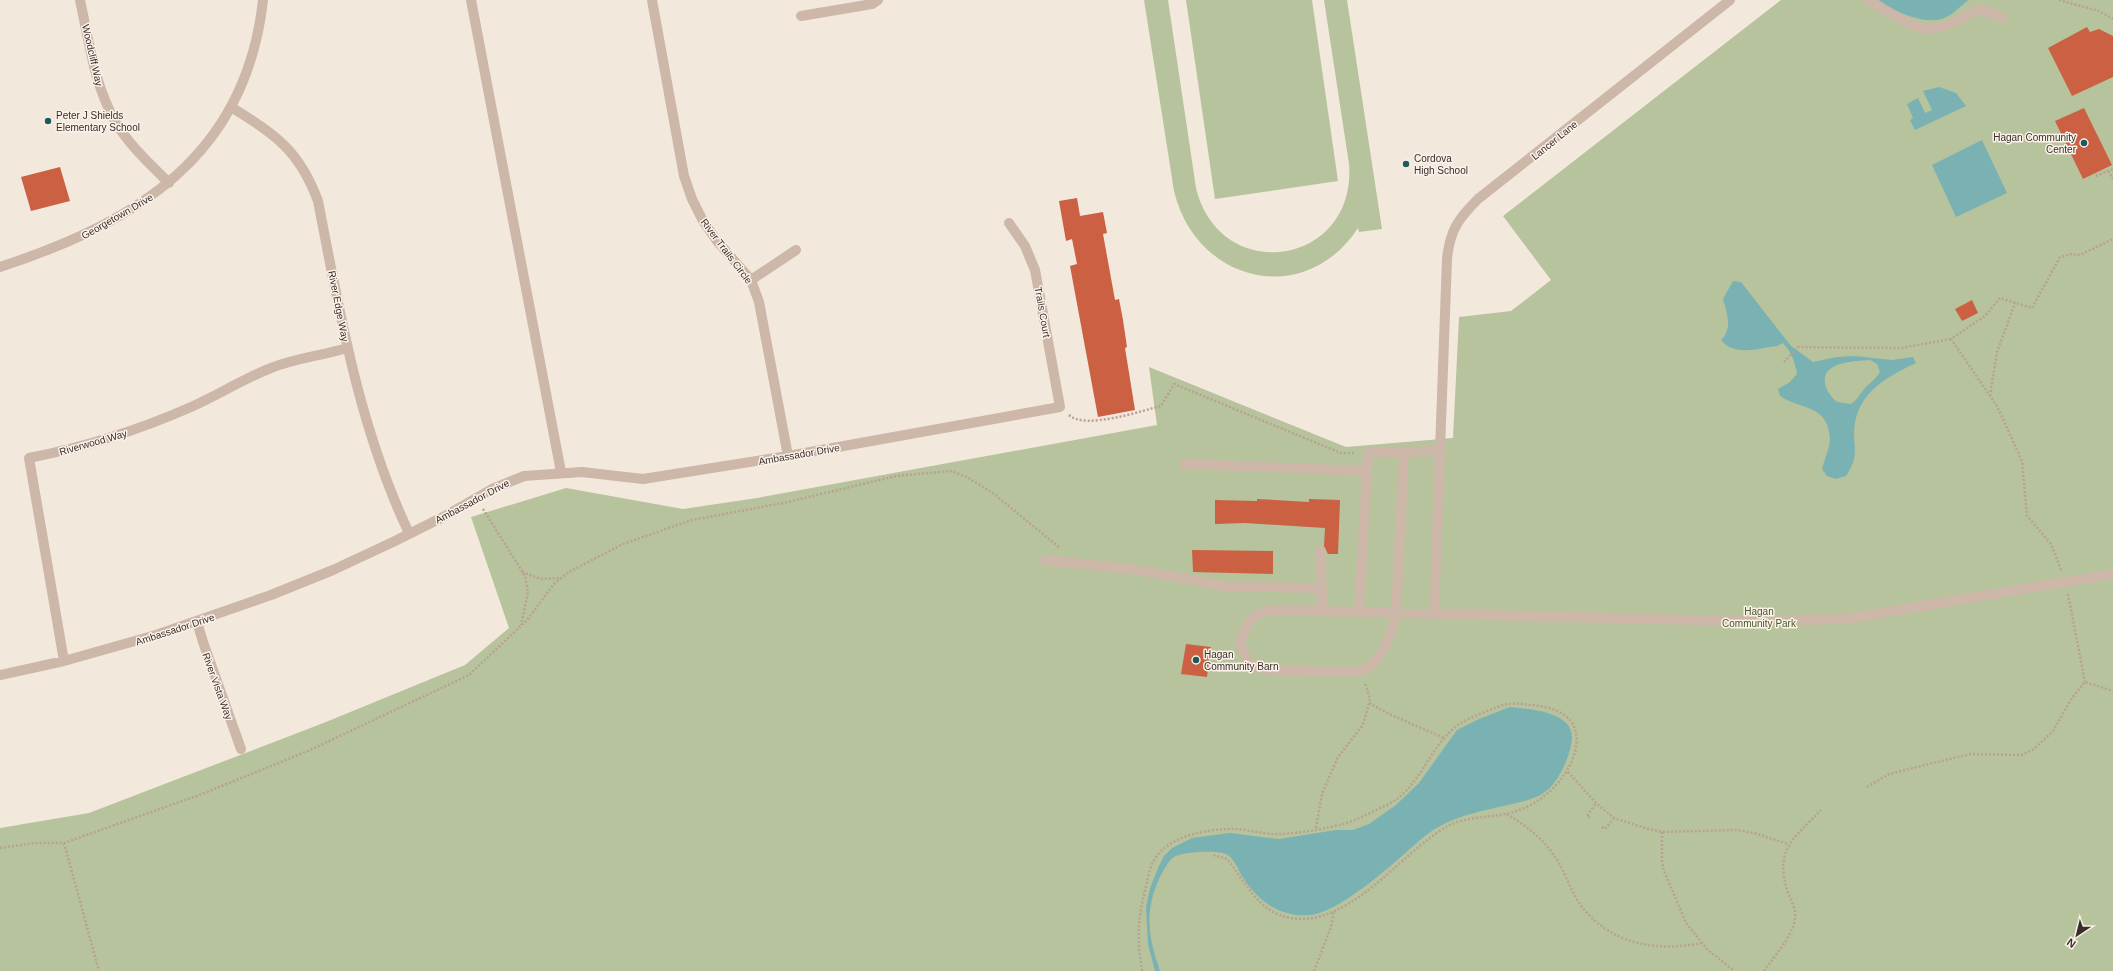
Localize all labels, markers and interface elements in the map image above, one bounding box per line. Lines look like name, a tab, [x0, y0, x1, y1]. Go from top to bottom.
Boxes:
street label: Woodcliff Way	[80, 23, 105, 87]
place label: Peter J Shields Elementary School	[56, 110, 140, 133]
marker: Peter J Shields Elementary School	[43, 116, 53, 126]
street label: Lancer Lane	[1529, 118, 1580, 162]
place label: Hagan Community Center	[1993, 132, 2077, 155]
marker: Hagan Community Center	[2079, 138, 2089, 148]
place label: Cordova High School	[1414, 153, 1468, 176]
marker: Cordova High School	[1401, 159, 1411, 169]
street label: Georgetown Drive	[80, 191, 155, 241]
street label: River Trails Circle	[699, 217, 755, 286]
street label: River Edge Way	[326, 270, 351, 342]
street label: Trails Court	[1033, 286, 1052, 339]
street label: Riverwood Way	[58, 428, 128, 457]
street label: Ambassador Drive	[758, 442, 841, 467]
street label: Ambassador Drive	[433, 477, 512, 526]
park label: Hagan Community Park	[1722, 606, 1797, 629]
street label: Ambassador Drive	[134, 611, 216, 647]
place label: Hagan Community Barn	[1204, 649, 1278, 672]
street label: River Vista Way	[200, 651, 235, 721]
marker: Hagan Community Barn	[1191, 655, 1201, 665]
north arrow	[2057, 915, 2097, 955]
text: N	[2065, 936, 2078, 950]

